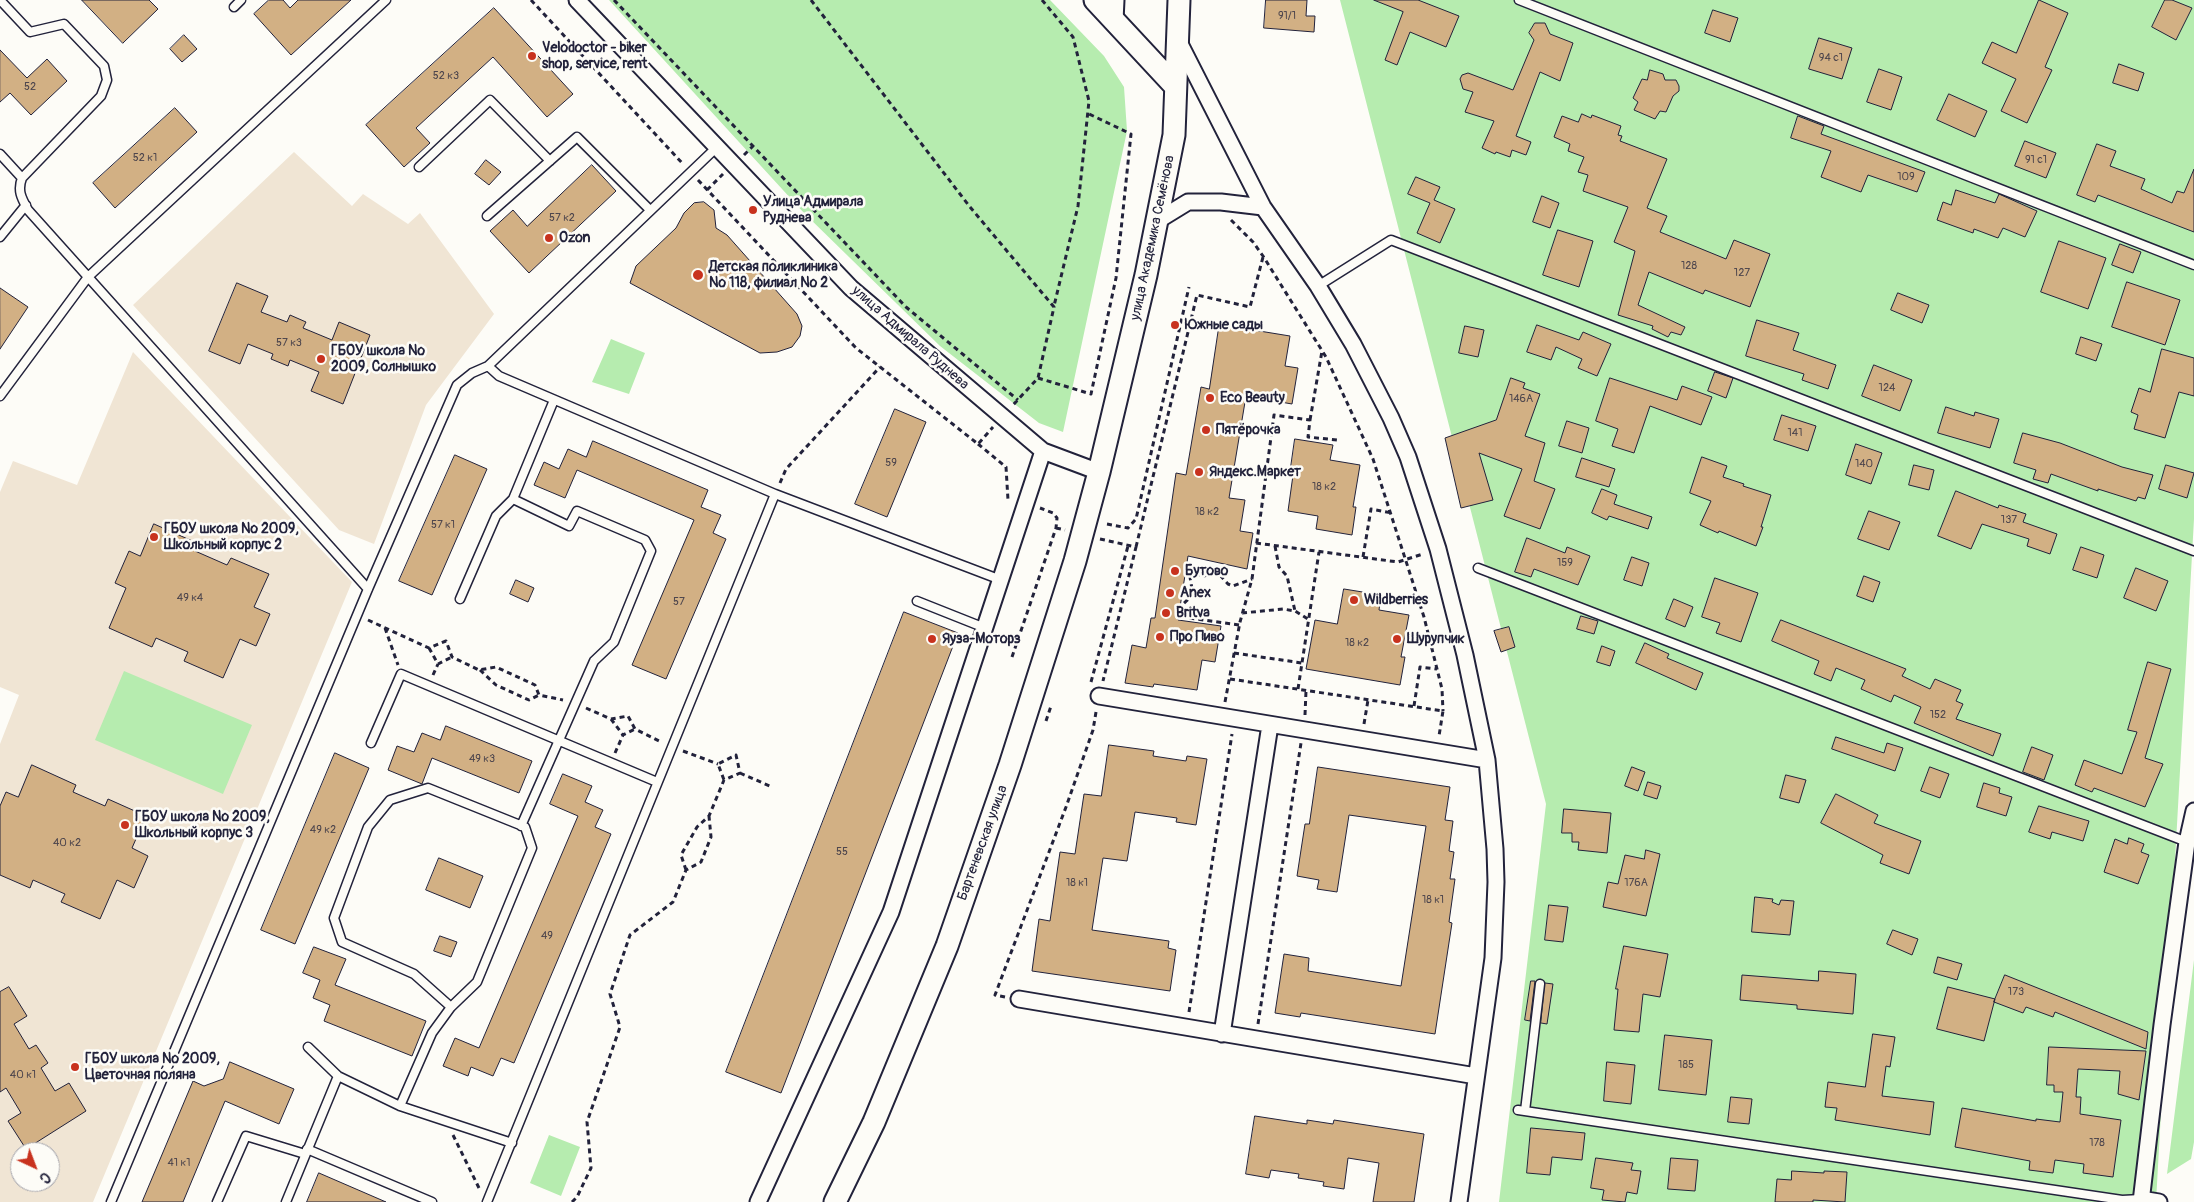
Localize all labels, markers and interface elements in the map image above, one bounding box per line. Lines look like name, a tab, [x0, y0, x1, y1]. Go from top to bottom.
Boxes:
house number: 91/1	[1278, 9, 1296, 23]
place label: Velodoctor - biker shop, service, rent	[542, 40, 647, 72]
marker: Velodoctor - biker shop, service, rent	[526, 50, 538, 62]
house number: 94 с1	[1819, 51, 1843, 65]
house number: 52 к3	[433, 69, 459, 83]
house number: 52	[24, 80, 36, 94]
house number: 52 к1	[133, 151, 157, 165]
house number: 91 с1	[2025, 153, 2047, 167]
street label: улица Академика Семёнова	[1127, 154, 1179, 322]
house number: 109	[1897, 170, 1915, 184]
place label: Улица Адмирала Руднева	[763, 194, 863, 226]
marker: Улица Адмирала Руднева	[747, 204, 759, 216]
house number: 57 к2	[549, 211, 575, 225]
place label: Ozon	[559, 230, 590, 246]
marker: Ozon	[543, 232, 555, 244]
place label: Детская поликлиника № 118, филиал № 2	[709, 259, 838, 292]
house number: 128	[1681, 259, 1697, 273]
house number: 127	[1734, 266, 1750, 280]
marker: Детская поликлиника № 118, филиал № 2	[691, 268, 705, 282]
street label: улица Адмирала Руднева	[848, 283, 972, 393]
place label: Южные сады	[1185, 317, 1263, 333]
marker: Южные сады	[1169, 319, 1181, 331]
house number: 57 к3	[276, 336, 302, 350]
place label: ГБОУ школа № 2009, Солнышко	[331, 343, 436, 376]
marker: ГБОУ школа № 2009, Солнышко	[315, 353, 327, 365]
house number: 124	[1879, 381, 1895, 395]
place label: Eco Beauty	[1220, 390, 1285, 406]
marker: Eco Beauty	[1204, 392, 1216, 404]
house number: 146А	[1509, 392, 1533, 406]
place label: Пятёрочка	[1216, 422, 1280, 438]
marker: Пятёрочка	[1200, 424, 1212, 436]
house number: 141	[1788, 426, 1802, 440]
house number: 59	[885, 456, 897, 470]
house number: 140	[1855, 457, 1873, 471]
place label: Яндекс.Маркет	[1209, 464, 1301, 480]
marker: Яндекс.Маркет	[1193, 466, 1205, 478]
house number: 18 к2	[1312, 480, 1336, 494]
house number: 18 к2	[1195, 505, 1219, 519]
house number: 137	[2001, 513, 2017, 527]
house number: 57 к1	[431, 518, 455, 532]
place label: ГБОУ школа № 2009, Школьный корпус 2	[164, 521, 299, 554]
marker: ГБОУ школа № 2009, Школьный корпус 2	[148, 531, 160, 543]
house number: 159	[1557, 556, 1573, 570]
place label: Бутово	[1185, 563, 1228, 579]
marker: Бутово	[1169, 565, 1181, 577]
place label: Anex	[1180, 585, 1211, 601]
marker: Anex	[1164, 587, 1176, 599]
house number: 49 к4	[177, 591, 203, 605]
place label: Wildberries	[1364, 592, 1428, 608]
marker: Wildberries	[1348, 594, 1360, 606]
house number: 57	[673, 595, 685, 609]
place label: Britva	[1176, 605, 1210, 621]
marker: Britva	[1160, 607, 1172, 619]
place label: Про Пиво	[1170, 629, 1225, 645]
place label: Яуза-Моторз	[942, 631, 1021, 647]
marker: Про Пиво	[1154, 631, 1166, 643]
place label: Шурупчик	[1407, 631, 1465, 647]
marker: Яуза-Моторз	[926, 633, 938, 645]
marker: Шурупчик	[1391, 633, 1403, 645]
house number: 18 к2	[1345, 636, 1369, 650]
house number: 152	[1930, 708, 1946, 722]
house number: 49 к3	[469, 752, 495, 766]
street label: Бартеневская улица	[954, 783, 1012, 903]
place label: ГБОУ школа № 2009, Школьный корпус 3	[135, 809, 270, 842]
marker: ГБОУ школа № 2009, Школьный корпус 3	[119, 819, 131, 831]
house number: 49 к2	[310, 823, 336, 837]
house number: 40 к2	[53, 836, 81, 850]
house number: 55	[836, 845, 848, 859]
house number: 18 к1	[1066, 876, 1088, 890]
house number: 176А	[1624, 876, 1648, 890]
house number: 18 к1	[1422, 893, 1444, 907]
house number: 49	[541, 929, 553, 943]
house number: 173	[2008, 985, 2024, 999]
place label: ГБОУ школа № 2009, Цветочная поляна	[85, 1051, 220, 1084]
house number: 185	[1678, 1058, 1694, 1072]
marker: ГБОУ школа № 2009, Цветочная поляна	[69, 1061, 81, 1073]
house number: 40 к1	[10, 1068, 36, 1082]
house number: 178	[2089, 1136, 2105, 1150]
north arrow	[10, 1142, 60, 1192]
house number: 41 к1	[167, 1156, 191, 1170]
text: С	[36, 1168, 54, 1187]

